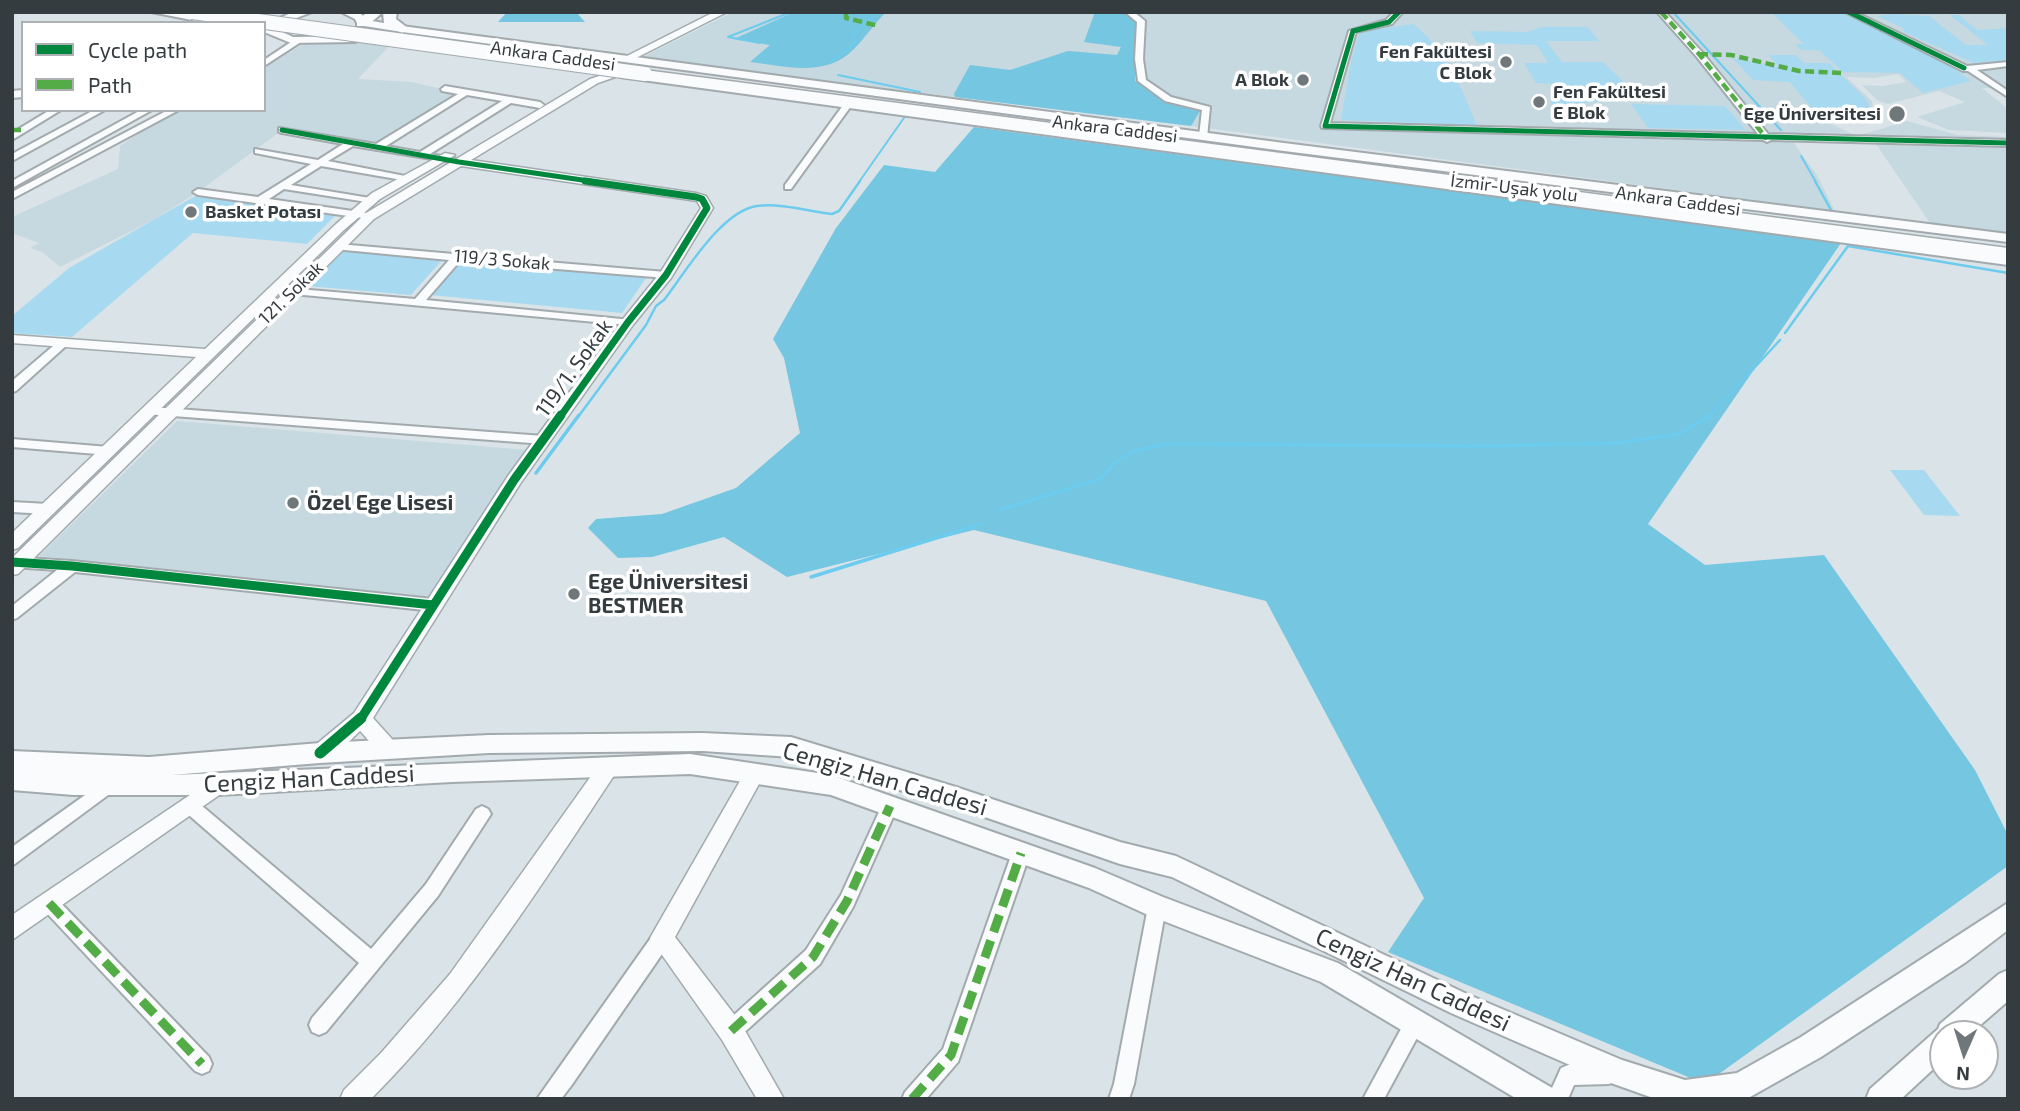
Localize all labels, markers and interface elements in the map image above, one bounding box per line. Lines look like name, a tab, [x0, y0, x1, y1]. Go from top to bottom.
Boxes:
legend	[21, 21, 266, 112]
text: Cycle path	[88, 37, 187, 62]
street label: Ankara Caddesi	[489, 37, 617, 75]
place label: Fen Fakültesi C Blok	[1379, 41, 1492, 84]
marker: Fen Fakültesi C Blok	[1498, 54, 1514, 70]
place label: A Blok	[1235, 69, 1289, 91]
text: Path	[88, 72, 132, 97]
marker: A Blok	[1295, 72, 1311, 88]
place label: Fen Fakültesi E Blok	[1553, 81, 1666, 124]
marker: Fen Fakültesi E Blok	[1531, 94, 1547, 110]
place label: Ege Üniversitesi	[1744, 103, 1881, 125]
marker: Ege Üniversitesi	[1887, 104, 1907, 124]
street label: Ankara Caddesi	[1051, 111, 1179, 147]
street label: İzmir-Uşak yolu	[1449, 169, 1579, 207]
street label: Ankara Caddesi	[1614, 182, 1742, 220]
place label: Basket Potası	[205, 201, 321, 223]
marker: Basket Potası	[183, 204, 199, 220]
street label: 119/3 Sokak	[453, 245, 551, 275]
street label: 121. Sokak	[254, 257, 328, 329]
street label: 119/1. Sokak	[530, 314, 618, 422]
place label: Özel Ege Lisesi	[307, 490, 453, 516]
marker: Özel Ege Lisesi	[285, 495, 301, 511]
place label: Ege Üniversitesi BESTMER	[588, 569, 748, 619]
marker: Ege Üniversitesi BESTMER	[566, 586, 582, 602]
street label: Cengiz Han Caddesi	[779, 736, 991, 822]
street label: Cengiz Han Caddesi	[203, 759, 415, 799]
street label: Cengiz Han Caddesi	[1311, 922, 1515, 1038]
north arrow	[1929, 1020, 1999, 1090]
text: N	[1956, 1063, 1970, 1086]

